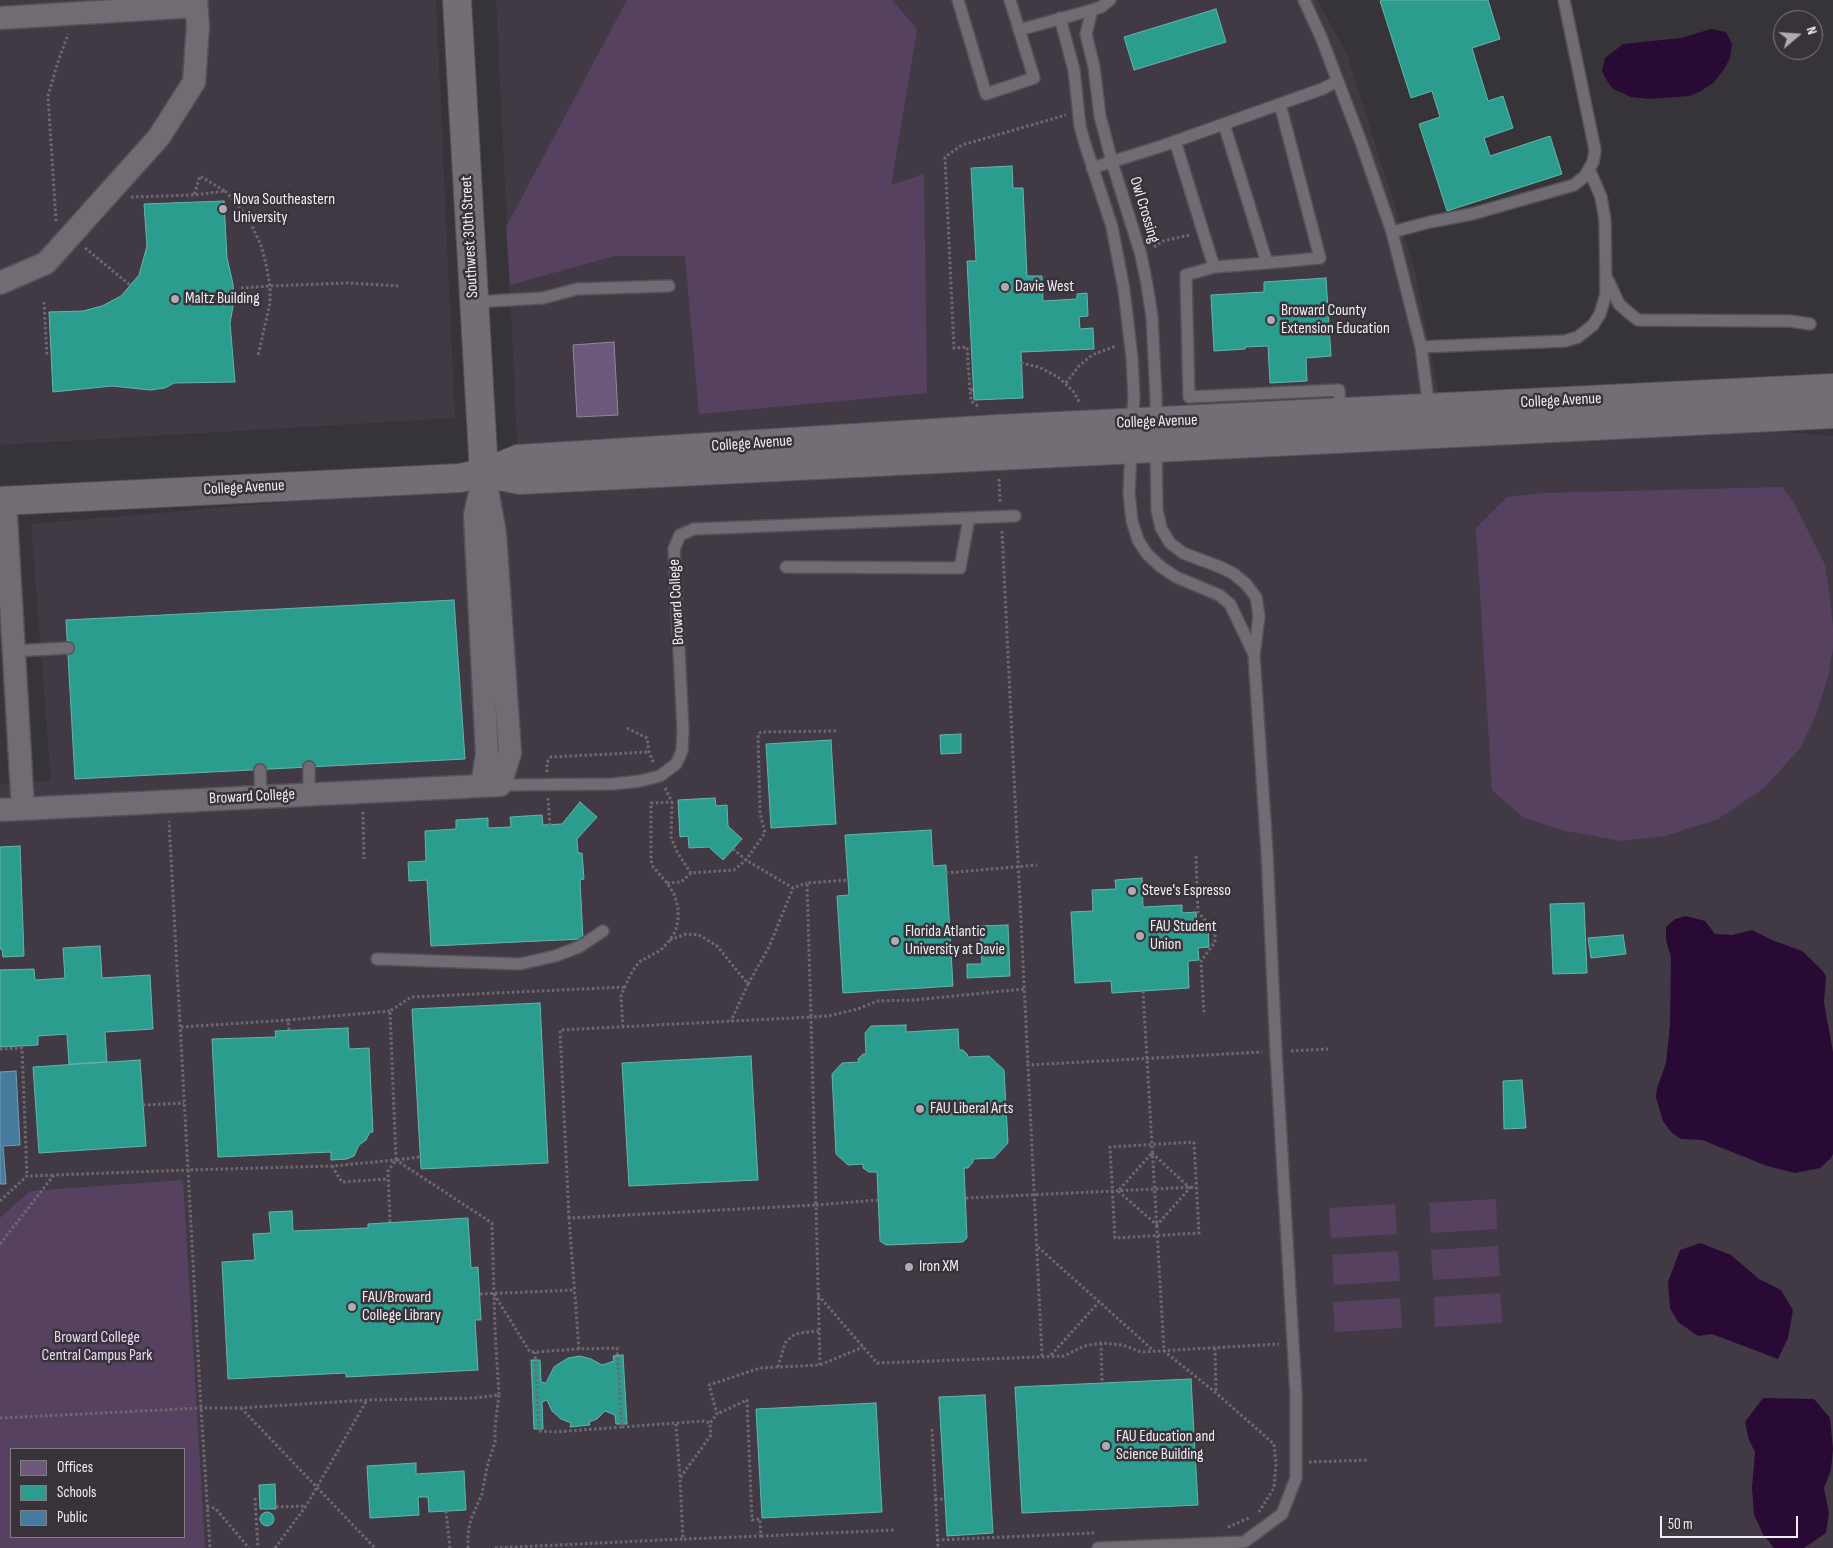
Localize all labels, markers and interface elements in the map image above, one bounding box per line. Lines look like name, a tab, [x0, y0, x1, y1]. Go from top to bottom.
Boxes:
north arrow	[1773, 10, 1823, 60]
text: N	[1803, 24, 1821, 37]
street label: Owl Crossing	[1125, 174, 1163, 246]
street label: Southwest 30th Street	[457, 175, 483, 299]
place label: Nova Southeastern University	[233, 190, 335, 228]
marker: Nova Southeastern University	[217, 203, 229, 215]
place label: Davie West	[1015, 277, 1074, 297]
marker: Davie West	[999, 281, 1011, 293]
place label: Maltz Building	[185, 289, 260, 309]
marker: Maltz Building	[169, 293, 181, 305]
place label: Broward County Extension Education	[1281, 301, 1390, 339]
marker: Broward County Extension Education	[1265, 314, 1277, 326]
street label: College Avenue	[1520, 389, 1602, 413]
street label: College Avenue	[1116, 411, 1198, 433]
street label: College Avenue	[711, 432, 793, 456]
street label: College Avenue	[203, 476, 285, 500]
street label: Broward College	[665, 559, 689, 645]
street label: Broward College	[209, 785, 295, 809]
place label: Steve's Espresso	[1142, 881, 1231, 901]
marker: Steve's Espresso	[1126, 885, 1138, 897]
place label: FAU Student Union	[1150, 917, 1217, 955]
place label: Florida Atlantic University at Davie	[905, 922, 1005, 960]
marker: FAU Student Union	[1134, 930, 1146, 942]
marker: Florida Atlantic University at Davie	[889, 935, 901, 947]
place label: FAU Liberal Arts	[930, 1099, 1014, 1119]
marker: FAU Liberal Arts	[914, 1103, 926, 1115]
place label: Iron XM	[919, 1257, 959, 1277]
marker: Iron XM	[903, 1261, 915, 1273]
place label: FAU/Broward College Library	[362, 1288, 441, 1326]
marker: FAU/Broward College Library	[346, 1301, 358, 1313]
park label: Broward College Central Campus Park	[42, 1328, 152, 1366]
place label: FAU Education and Science Building	[1116, 1427, 1215, 1465]
marker: FAU Education and Science Building	[1100, 1440, 1112, 1452]
legend	[10, 1448, 185, 1538]
text: Offices	[57, 1458, 93, 1477]
text: Schools	[57, 1483, 96, 1502]
scale bar	[1663, 1506, 1800, 1538]
text: Public	[57, 1508, 88, 1527]
text: 50 m	[1668, 1515, 1693, 1534]

